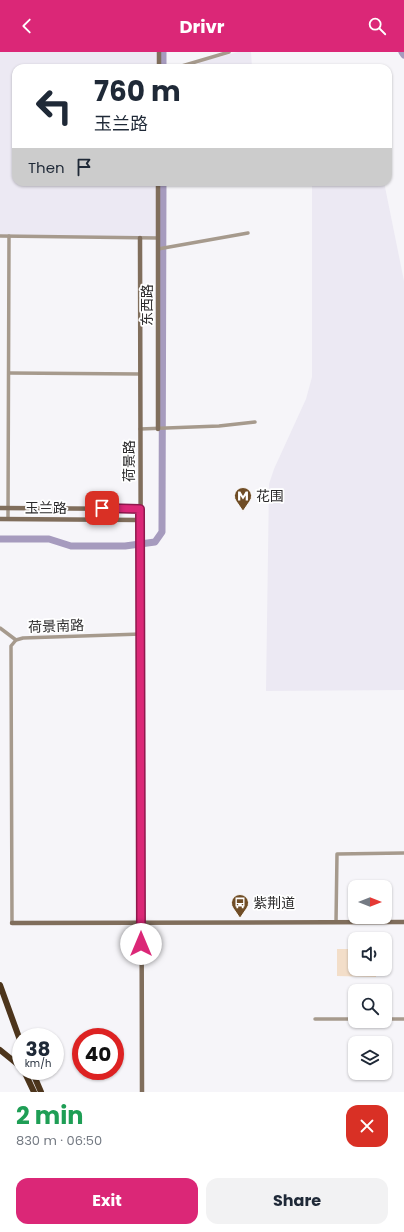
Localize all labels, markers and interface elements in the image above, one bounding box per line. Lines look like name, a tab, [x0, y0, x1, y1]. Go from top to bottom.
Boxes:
text: Drivr	[179, 14, 225, 39]
icon: back	[16, 15, 38, 37]
icon: search	[366, 15, 388, 37]
text: 760 m	[94, 72, 181, 111]
icon: left	[28, 80, 80, 132]
text: 玉兰路	[94, 111, 148, 136]
icon: arrive	[73, 156, 95, 178]
text: Then	[28, 157, 65, 178]
street label: 东西路	[137, 284, 157, 326]
street label: 荷景路	[119, 440, 139, 482]
metro station icon: 花围	[233, 486, 253, 511]
place label: 花围	[256, 486, 284, 506]
pin	[85, 491, 119, 525]
icon: arrive	[91, 497, 113, 519]
street label: 玉兰路	[25, 498, 67, 518]
street label: 荷景南路	[28, 615, 84, 637]
north arrow	[348, 880, 392, 924]
map controls	[348, 880, 392, 1080]
bus stop icon: 紫荆道	[230, 893, 250, 918]
place label: 紫荆道	[253, 893, 295, 913]
position arrow	[120, 923, 162, 965]
button: sound	[348, 932, 392, 976]
button: search	[348, 984, 392, 1028]
speed limit sign: 40	[72, 1028, 124, 1080]
text: 38	[25, 1035, 51, 1063]
button: layers	[348, 1036, 392, 1080]
text: km/h	[25, 1056, 51, 1071]
text: 2 min	[16, 1099, 83, 1132]
button: close	[346, 1105, 388, 1147]
text: 830 m · 06:50	[16, 1131, 102, 1150]
button: Exit	[16, 1178, 198, 1224]
button: Share	[206, 1178, 388, 1224]

